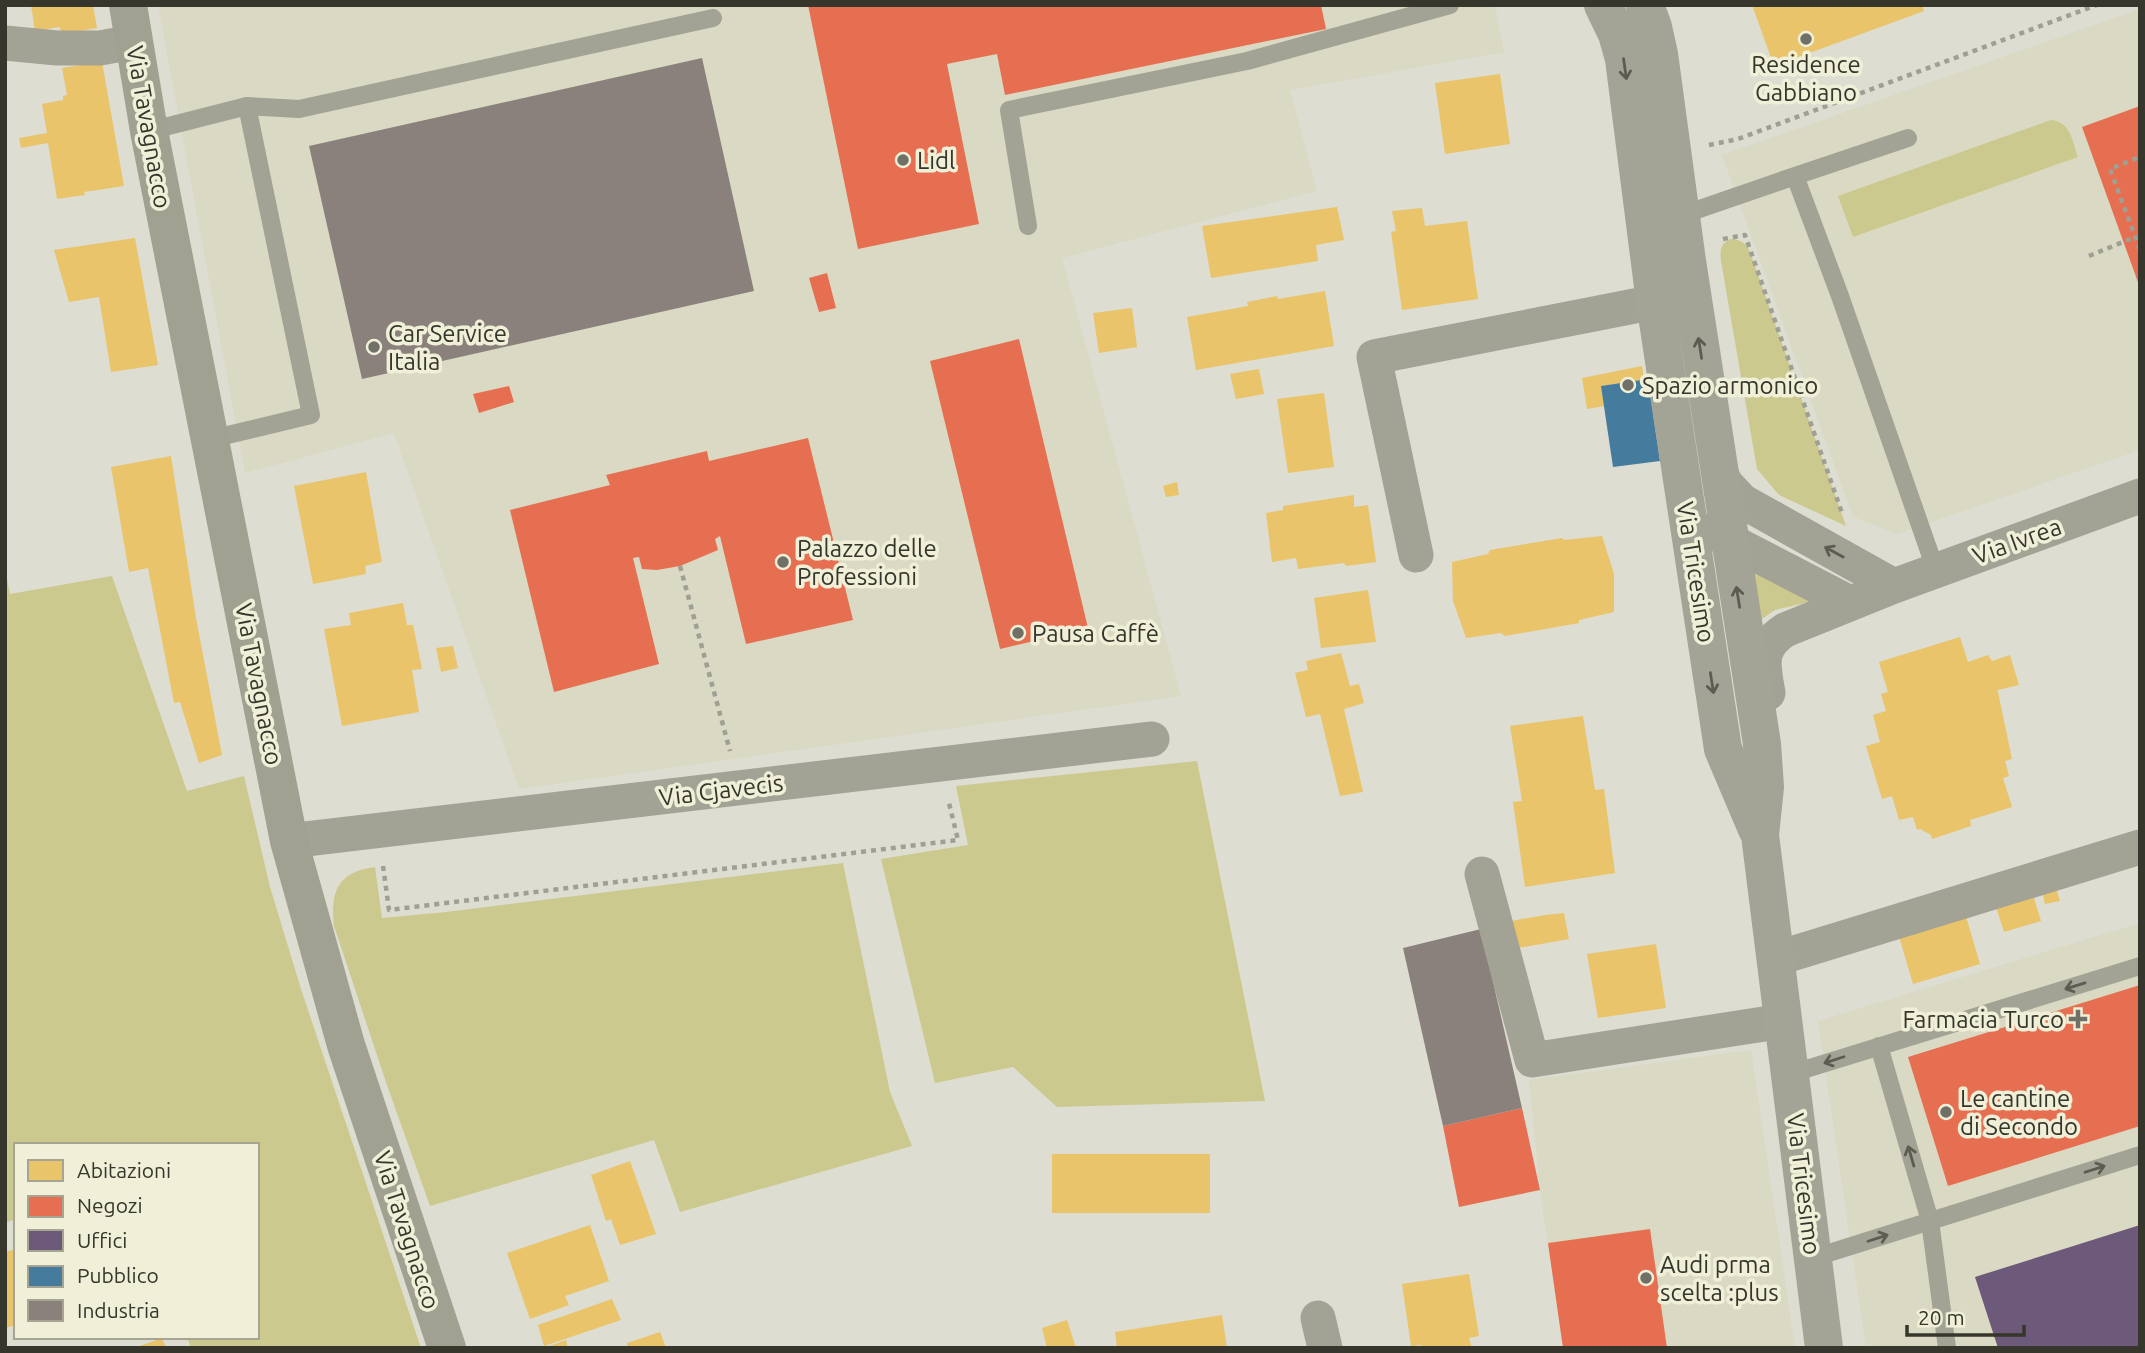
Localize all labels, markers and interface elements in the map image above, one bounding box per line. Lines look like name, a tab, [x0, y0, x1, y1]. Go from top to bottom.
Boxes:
marker: Residence Gabbiano	[1798, 31, 1814, 47]
street label: Via Tavagnacco	[121, 44, 177, 210]
place label: Residence Gabbiano	[1751, 51, 1861, 106]
one-way arrow	[1619, 57, 1632, 80]
place label: Lidl	[917, 147, 955, 174]
marker: Lidl	[895, 152, 911, 168]
place label: Car Service Italia	[388, 320, 507, 375]
one-way arrow	[1693, 337, 1706, 360]
marker: Car Service Italia	[366, 339, 382, 355]
place label: Spazio armonico	[1642, 372, 1818, 399]
marker: Spazio armonico	[1620, 377, 1636, 393]
street label: Via Tricesimo	[1672, 500, 1720, 644]
street label: Via Ivrea	[1969, 513, 2065, 569]
place label: Palazzo delle Professioni	[797, 535, 937, 590]
one-way arrow	[1825, 545, 1845, 559]
marker: Palazzo delle Professioni	[775, 554, 791, 570]
one-way arrow	[1731, 586, 1744, 609]
street label: Via Tavagnacco	[230, 601, 288, 767]
place label: Pausa Caffè	[1032, 620, 1159, 647]
marker: Pausa Caffè	[1010, 625, 1026, 641]
one-way arrow	[1706, 671, 1719, 693]
street label: Via Cjavecis	[657, 769, 785, 811]
one-way arrow	[2064, 981, 2086, 993]
place label: Farmacia Turco	[1902, 1006, 2064, 1033]
marker: Farmacia Turco	[2070, 1011, 2086, 1027]
one-way arrow	[1823, 1055, 1845, 1067]
place label: Le cantine di Secondo	[1960, 1085, 2078, 1140]
marker: Le cantine di Secondo	[1938, 1104, 1954, 1120]
street label: Via Tricesimo	[1782, 1112, 1826, 1256]
legend	[14, 1143, 259, 1339]
one-way arrow	[1903, 1145, 1916, 1167]
street label: Via Tavagnacco	[369, 1148, 445, 1312]
text: Abitazioni	[77, 1158, 171, 1182]
one-way arrow	[2083, 1162, 2105, 1175]
text: Negozi	[77, 1193, 143, 1217]
text: Uffici	[77, 1228, 127, 1252]
one-way arrow	[1867, 1231, 1889, 1244]
place label: Audi prma scelta :plus	[1660, 1251, 1779, 1306]
text: Pubblico	[77, 1263, 159, 1287]
marker: Audi prma scelta :plus	[1638, 1270, 1654, 1286]
scale bar	[1907, 1294, 2024, 1338]
text: Industria	[77, 1298, 160, 1322]
text: 20 m	[1918, 1305, 1965, 1329]

